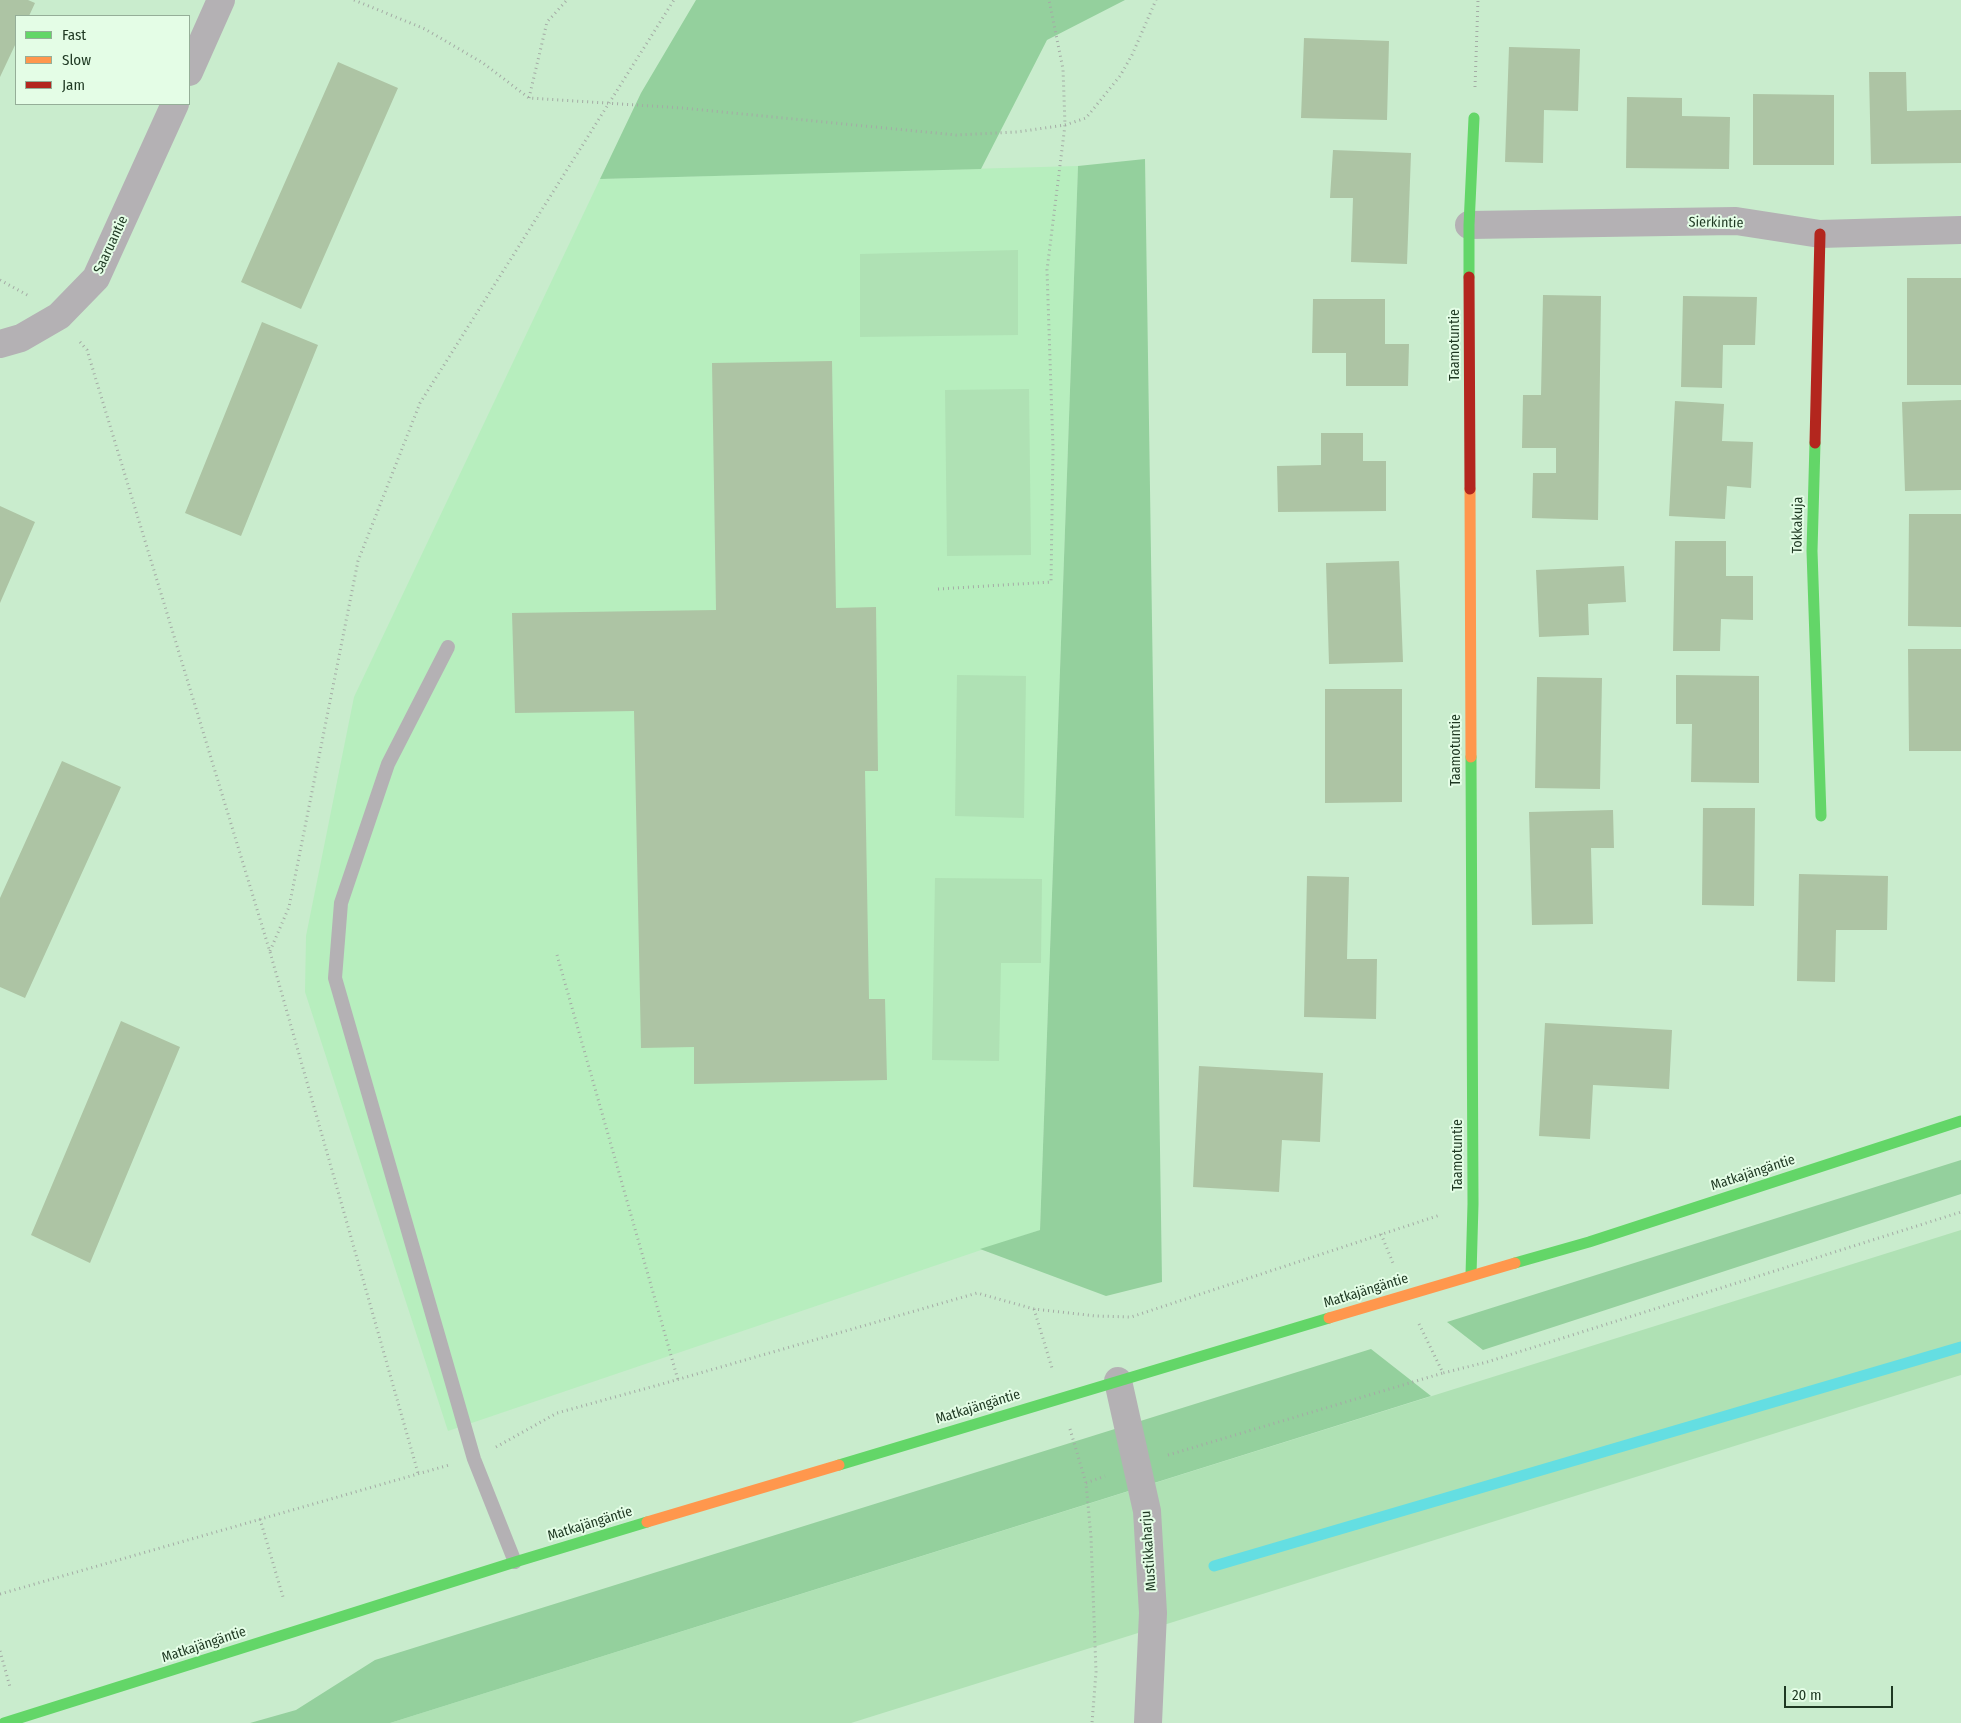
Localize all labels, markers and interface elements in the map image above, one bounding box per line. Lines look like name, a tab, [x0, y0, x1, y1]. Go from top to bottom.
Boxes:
legend	[15, 15, 190, 105]
text: Fast	[62, 26, 86, 44]
text: Slow	[62, 51, 91, 69]
text: Jam	[62, 76, 85, 94]
street label: Saaruantie	[90, 213, 132, 277]
street label: Sierkintie	[1688, 214, 1744, 232]
street label: Taamotuntie	[1447, 309, 1463, 381]
street label: Tokkakuja	[1789, 496, 1807, 554]
street label: Taamotuntie	[1448, 714, 1464, 786]
street label: Taamotuntie	[1450, 1119, 1466, 1191]
street label: Matkajängäntie	[1709, 1151, 1797, 1195]
street label: Matkajängäntie	[1322, 1270, 1410, 1312]
street label: Matkajängäntie	[934, 1386, 1022, 1428]
street label: Matkajängäntie	[546, 1503, 634, 1545]
street label: Mustikkaharju	[1138, 1510, 1160, 1592]
street label: Matkajängäntie	[160, 1623, 248, 1667]
scale bar	[1786, 1676, 1895, 1708]
text: 20 m	[1792, 1686, 1822, 1704]

